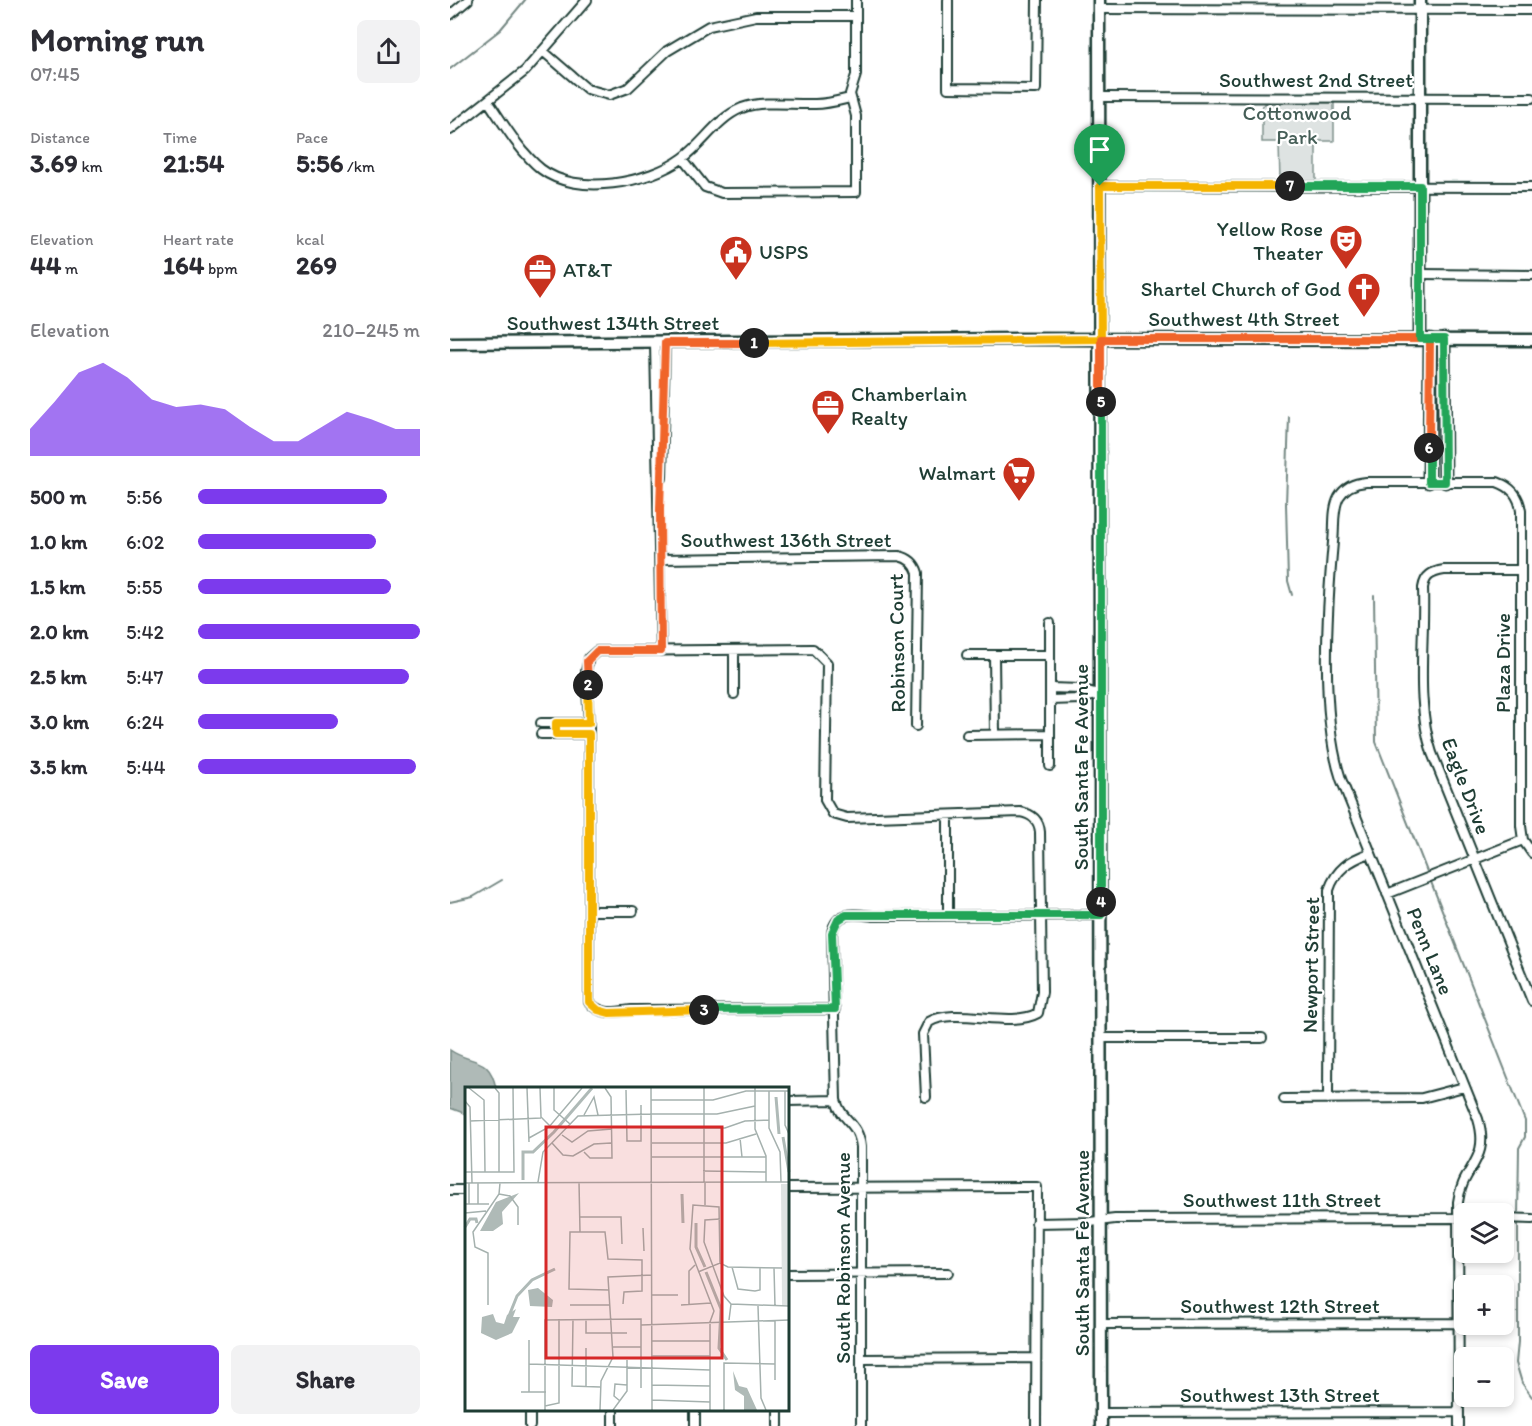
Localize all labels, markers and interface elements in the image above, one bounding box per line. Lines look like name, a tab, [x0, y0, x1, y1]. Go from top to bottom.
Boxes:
text: Morning run	[30, 20, 205, 59]
button: share	[357, 20, 420, 83]
text: 07:45	[30, 62, 80, 86]
street label: Southwest 2nd Street	[1219, 67, 1413, 92]
park label: Cottonwood Park	[1243, 100, 1352, 149]
pin	[1074, 124, 1125, 186]
text: Distance	[30, 128, 90, 147]
text: Time	[163, 128, 197, 147]
text: Pace	[296, 128, 328, 147]
icon: arrive	[1083, 133, 1116, 166]
text: 3.69	[30, 147, 78, 179]
text: 21:54	[163, 147, 224, 179]
text: 5:56	[296, 147, 343, 179]
text: km	[78, 157, 103, 176]
text: /km	[343, 157, 375, 176]
pin: 7	[1275, 171, 1305, 201]
text: 7	[1286, 176, 1294, 195]
place label: Yellow Rose Theater	[1217, 216, 1324, 265]
theatre icon: Yellow Rose Theater	[1328, 223, 1364, 270]
text: Elevation	[30, 230, 94, 249]
text: Heart rate	[163, 230, 234, 249]
text: kcal	[296, 230, 324, 249]
public building icon: USPS	[718, 234, 754, 281]
place label: USPS	[759, 239, 809, 264]
text: 44	[30, 249, 61, 281]
text: 164	[163, 249, 204, 281]
text: 269	[296, 249, 337, 281]
office icon: AT&T	[522, 252, 558, 299]
place label: AT&T	[563, 257, 613, 282]
text: m	[61, 259, 78, 278]
text: bpm	[204, 259, 238, 278]
church icon: Shartel Church of God	[1346, 271, 1382, 318]
place label: Shartel Church of God	[1141, 276, 1341, 301]
street label: Southwest 4th Street	[1148, 306, 1340, 331]
street label: Southwest 134th Street	[507, 310, 719, 335]
text: Elevation	[30, 318, 109, 342]
text: 210–245 m	[322, 318, 420, 342]
pin: 1	[739, 328, 769, 358]
text: 1	[750, 333, 758, 352]
place label: Chamberlain Realty	[851, 381, 967, 430]
pin: 5	[1086, 387, 1116, 417]
office icon: Chamberlain Realty	[810, 388, 846, 435]
text: 5	[1097, 392, 1105, 411]
pin: 6	[1414, 433, 1444, 463]
text: 6	[1425, 438, 1433, 457]
supermarket icon: Walmart	[1001, 455, 1037, 502]
place label: Walmart	[918, 460, 996, 485]
text: 500 m	[30, 485, 86, 509]
text: 5:56	[126, 485, 162, 509]
street label: Southwest 136th Street	[680, 527, 892, 552]
text: 1.0 km	[30, 530, 87, 554]
text: 6:02	[126, 530, 164, 554]
street label: Robinson Court	[883, 573, 910, 713]
text: 1.5 km	[30, 575, 86, 599]
text: 5:55	[126, 575, 162, 599]
street label: Plaza Drive	[1490, 613, 1515, 713]
text: 2.0 km	[30, 620, 89, 644]
text: 5:42	[126, 620, 164, 644]
street label: South Santa Fe Avenue	[1068, 664, 1093, 870]
text: 2.5 km	[30, 665, 87, 689]
text: 5:47	[126, 665, 163, 689]
pin: 2	[573, 670, 603, 700]
text: 2	[584, 675, 592, 694]
text: 3.0 km	[30, 710, 89, 734]
text: 6:24	[126, 710, 164, 734]
street label: Eagle Drive	[1437, 734, 1496, 838]
text: 3.5 km	[30, 755, 87, 779]
text: 5:44	[126, 755, 165, 779]
pin: 4	[1086, 887, 1116, 917]
text: 4	[1096, 892, 1106, 911]
street label: Newport Street	[1297, 897, 1324, 1033]
street label: Penn Lane	[1402, 903, 1459, 998]
pin: 3	[689, 995, 719, 1025]
text: 3	[700, 1000, 708, 1019]
inset map	[465, 1087, 789, 1411]
street label: South Santa Fe Avenue	[1069, 1150, 1094, 1356]
street label: South Robinson Avenue	[830, 1152, 855, 1364]
street label: Southwest 11th Street	[1183, 1187, 1381, 1212]
map controls	[1454, 1203, 1514, 1407]
button: layers	[1454, 1203, 1514, 1263]
button: +	[1454, 1275, 1514, 1335]
street label: Southwest 12th Street	[1180, 1293, 1380, 1318]
button: Save	[30, 1345, 219, 1414]
button: Share	[231, 1345, 420, 1414]
button: −	[1454, 1347, 1514, 1407]
street label: Southwest 13th Street	[1180, 1382, 1380, 1407]

